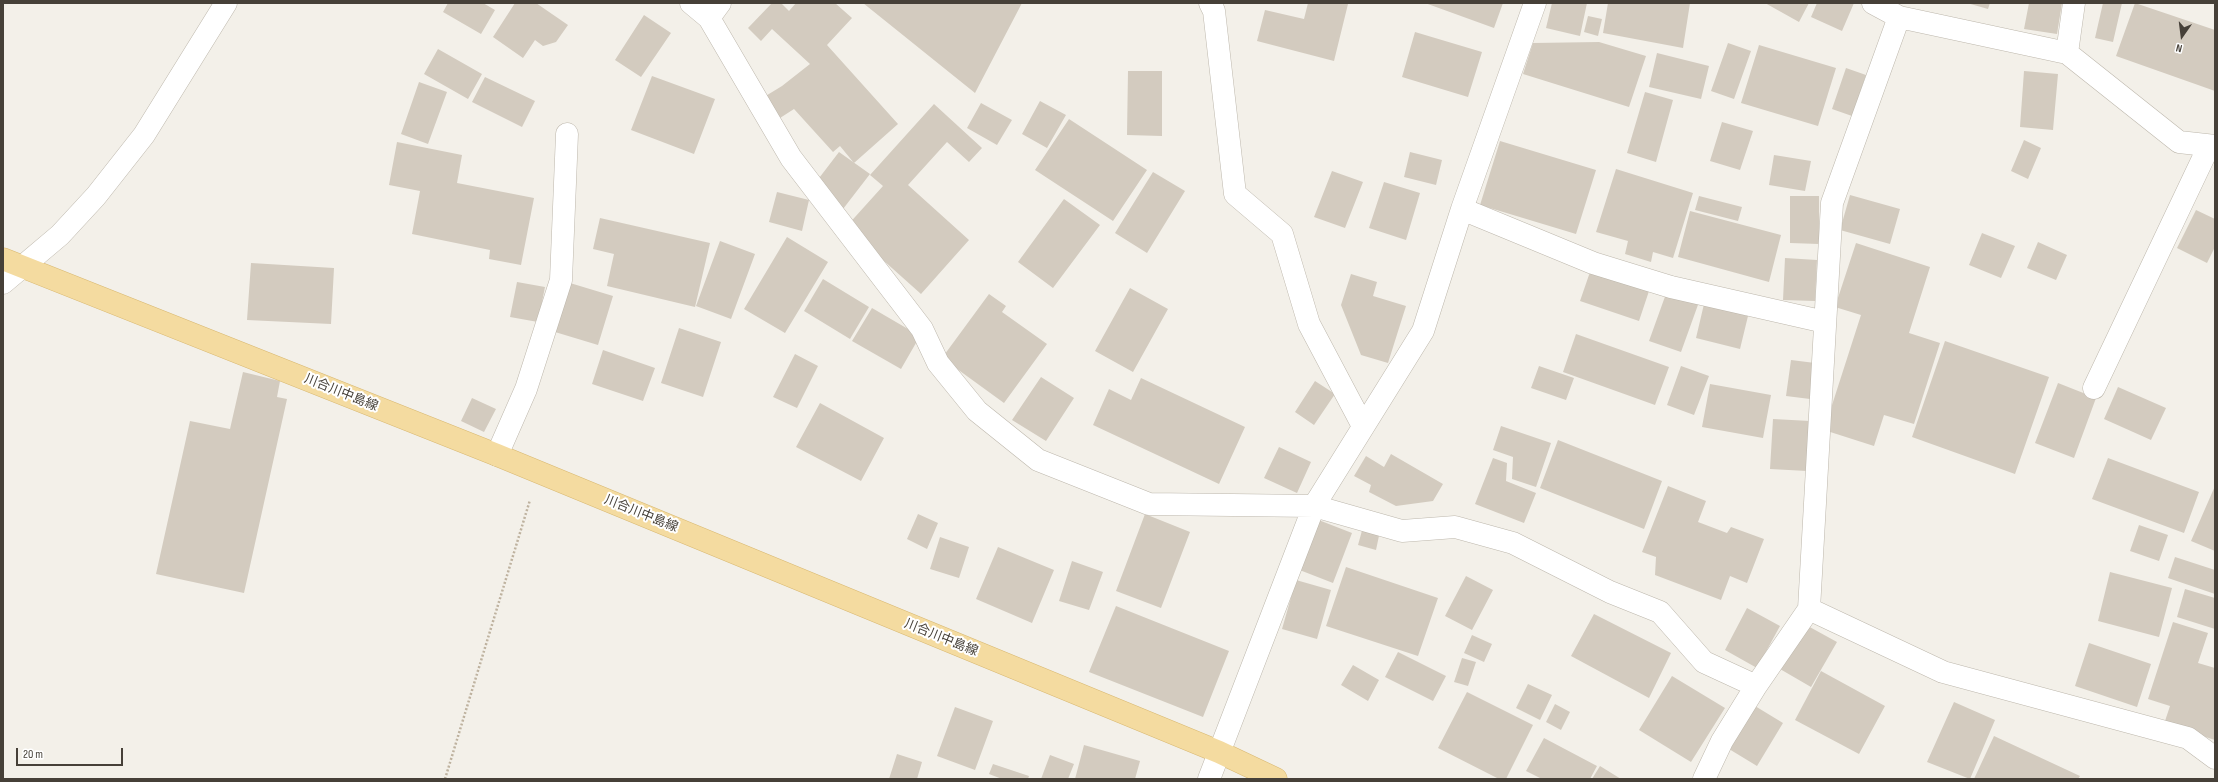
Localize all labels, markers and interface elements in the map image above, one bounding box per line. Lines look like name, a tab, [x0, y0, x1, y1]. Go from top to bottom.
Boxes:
north arrow	[2162, 16, 2202, 56]
text: N	[2175, 41, 2183, 55]
street label: 川合川中島線	[302, 371, 380, 415]
street label: 川合川中島線	[602, 492, 680, 536]
street label: 川合川中島線	[902, 616, 980, 660]
scale bar	[18, 740, 125, 766]
text: 20 m	[23, 747, 43, 762]

